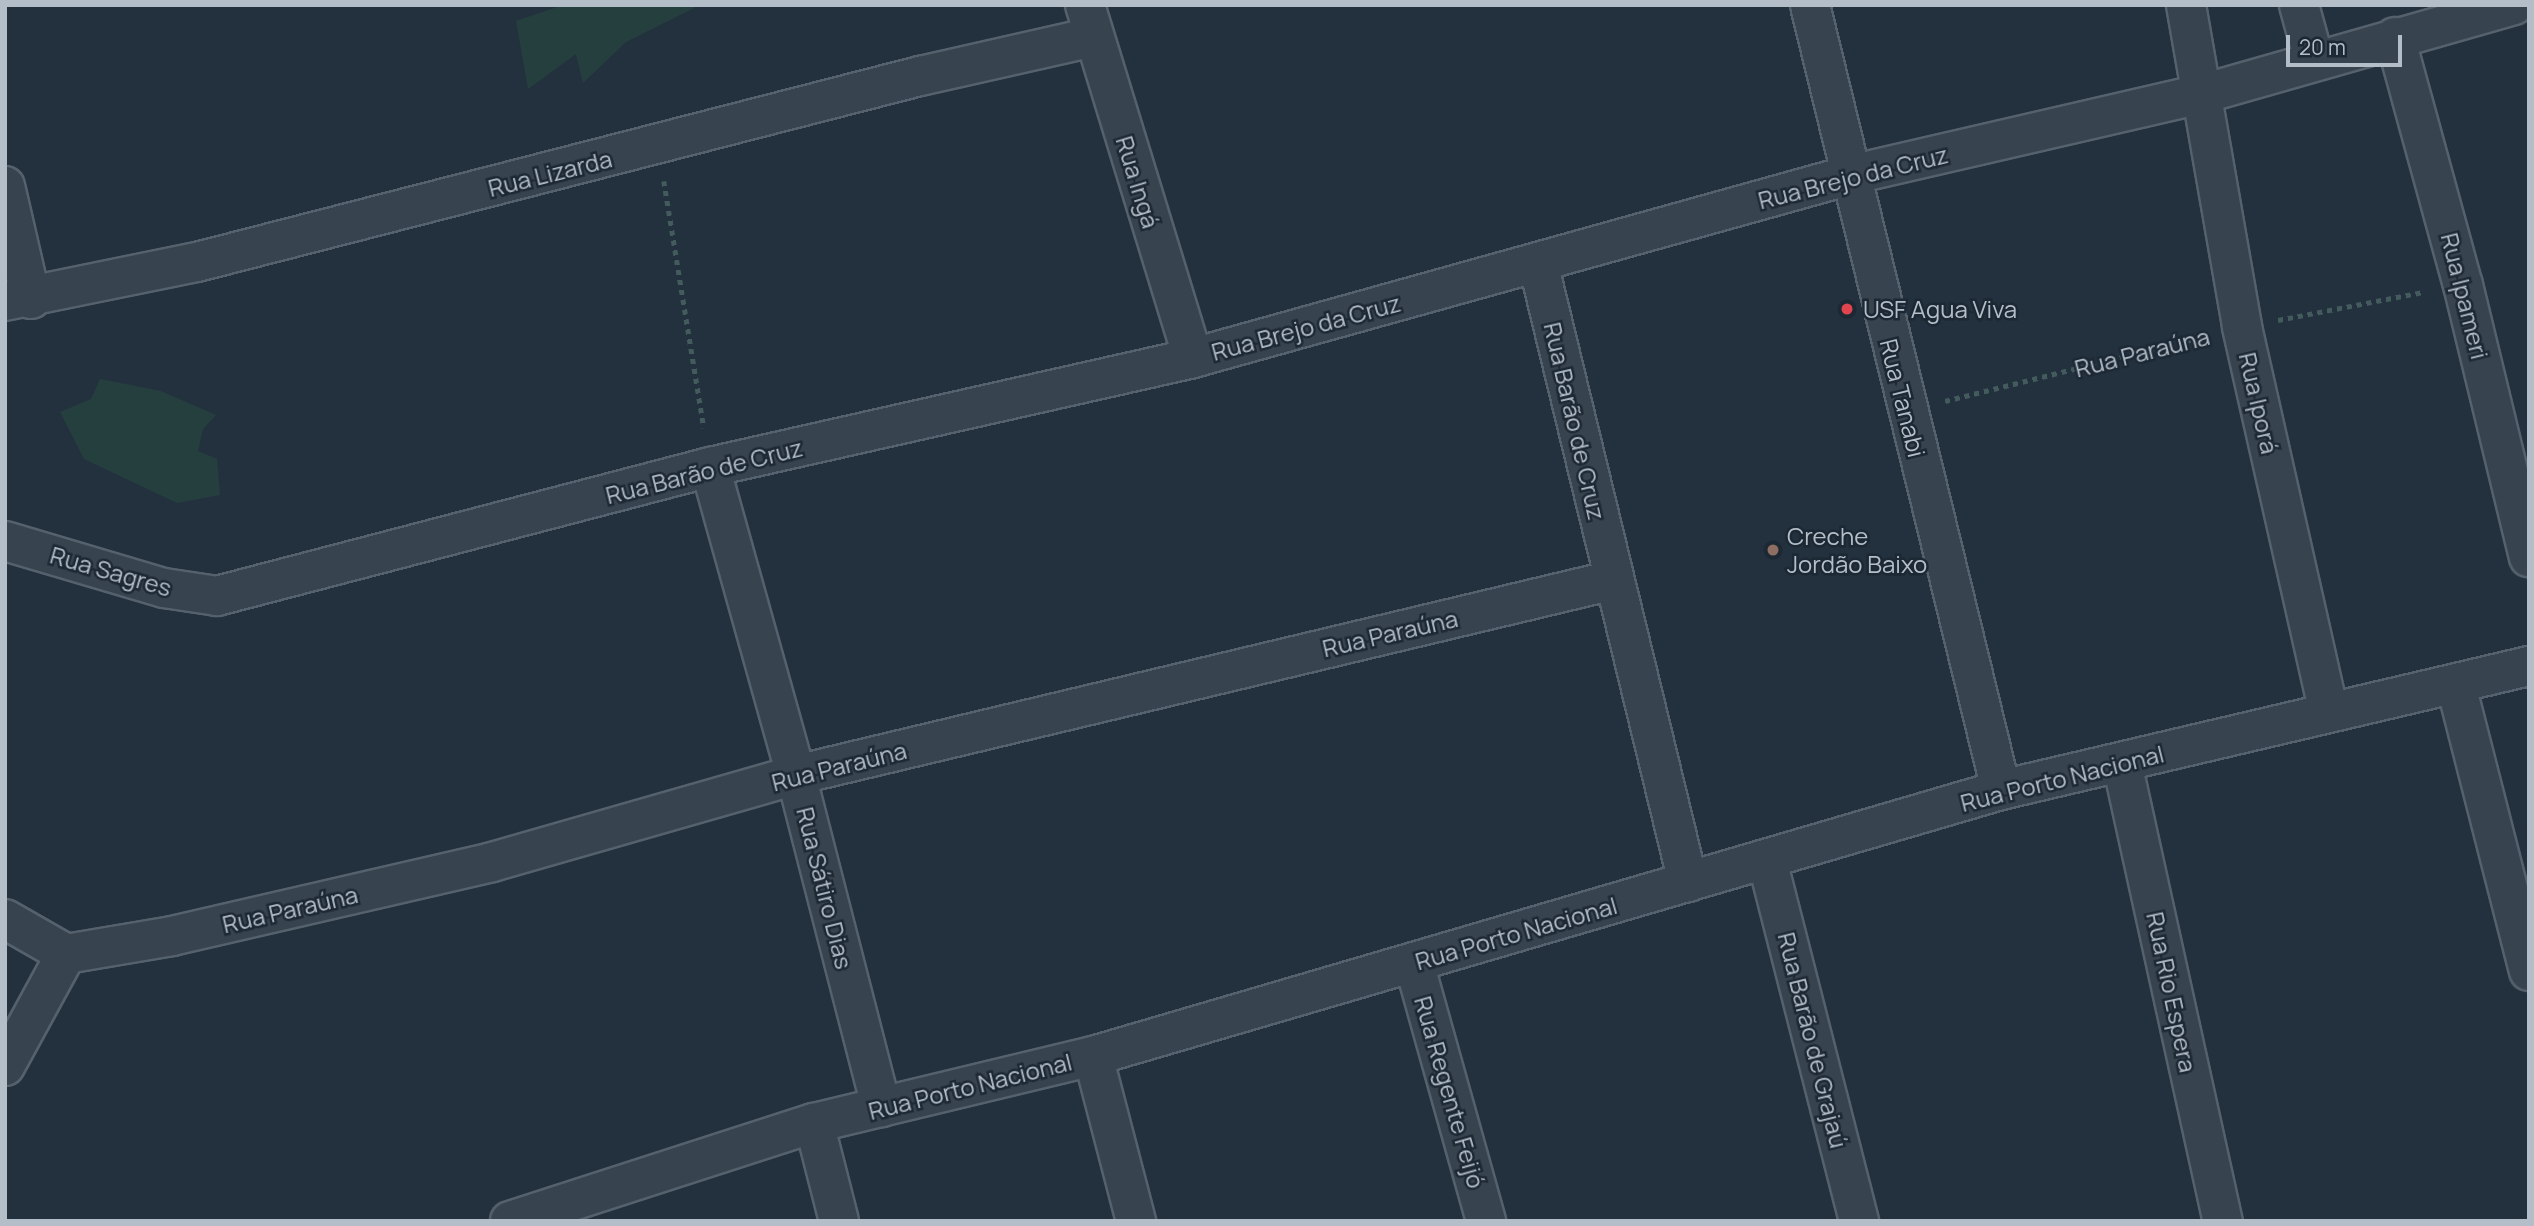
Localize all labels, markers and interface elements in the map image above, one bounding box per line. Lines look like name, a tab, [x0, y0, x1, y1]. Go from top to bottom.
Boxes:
scale bar	[2289, 21, 2404, 65]
text: 20 m	[2299, 33, 2346, 61]
street label: Rua Ingá	[1110, 132, 1166, 232]
street label: Rua Brejo da Cruz	[1755, 139, 1951, 215]
street label: Rua Lizarda	[485, 144, 615, 202]
street label: Rua Ipameri	[2435, 230, 2495, 362]
street label: Rua Brejo da Cruz	[1208, 288, 1404, 366]
place label: USF Agua Viva	[1863, 295, 2017, 323]
marker: USF Agua Viva	[1837, 299, 1857, 319]
street label: Rua Barão de Cruz	[1538, 319, 1612, 523]
street label: Rua Paraúna	[2072, 321, 2212, 383]
street label: Rua Tanabi	[1874, 336, 1932, 460]
street label: Rua Iporá	[2233, 350, 2285, 456]
street label: Rua Barão de Cruz	[603, 433, 805, 509]
place label: Creche Jordão Baixo	[1787, 522, 1927, 578]
street label: Rua Sagres	[47, 540, 175, 602]
marker: Creche Jordão Baixo	[1765, 542, 1781, 558]
street label: Rua Paraúna	[1319, 603, 1461, 663]
street label: Rua Paraúna	[769, 735, 909, 797]
street label: Rua Porto Nacional	[1957, 739, 2167, 817]
street label: Rua Sátiro Dias	[791, 804, 859, 972]
street label: Rua Paraúna	[219, 879, 361, 939]
street label: Rua Porto Nacional	[1412, 890, 1620, 976]
street label: Rua Rio Espera	[2141, 909, 2203, 1075]
street label: Rua Barão de Grajaú	[1772, 929, 1854, 1151]
street label: Rua Regente Feijó	[1409, 993, 1491, 1191]
street label: Rua Porto Nacional	[865, 1047, 1075, 1125]

